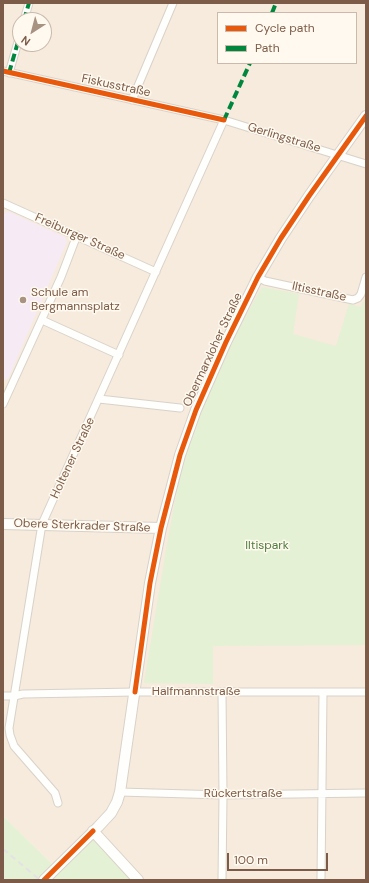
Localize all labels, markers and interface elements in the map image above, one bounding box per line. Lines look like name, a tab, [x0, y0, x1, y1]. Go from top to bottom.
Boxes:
north arrow	[12, 12, 52, 52]
legend	[217, 12, 357, 64]
text: Cycle path	[255, 20, 315, 36]
text: N	[18, 33, 33, 49]
text: Path	[255, 40, 280, 56]
street label: Fiskusstraße	[80, 72, 152, 100]
street label: Gerlingstraße	[246, 120, 322, 156]
street label: Freiburger Straße	[33, 211, 127, 263]
street label: Iltisstraße	[291, 279, 347, 305]
place label: Schule am Bergmannsplatz	[31, 286, 120, 314]
street label: Obermarxloher Straße	[180, 291, 246, 409]
marker: Schule am Bergmannsplatz	[18, 295, 28, 305]
street label: Holtener Straße	[48, 415, 98, 501]
street label: Obere Sterkrader Straße	[13, 516, 151, 536]
park label: Iltispark	[245, 539, 289, 553]
street label: Halfmannstraße	[152, 685, 240, 699]
street label: Rückertstraße	[204, 787, 282, 801]
scale bar	[229, 845, 330, 871]
text: 100 m	[234, 852, 268, 868]

